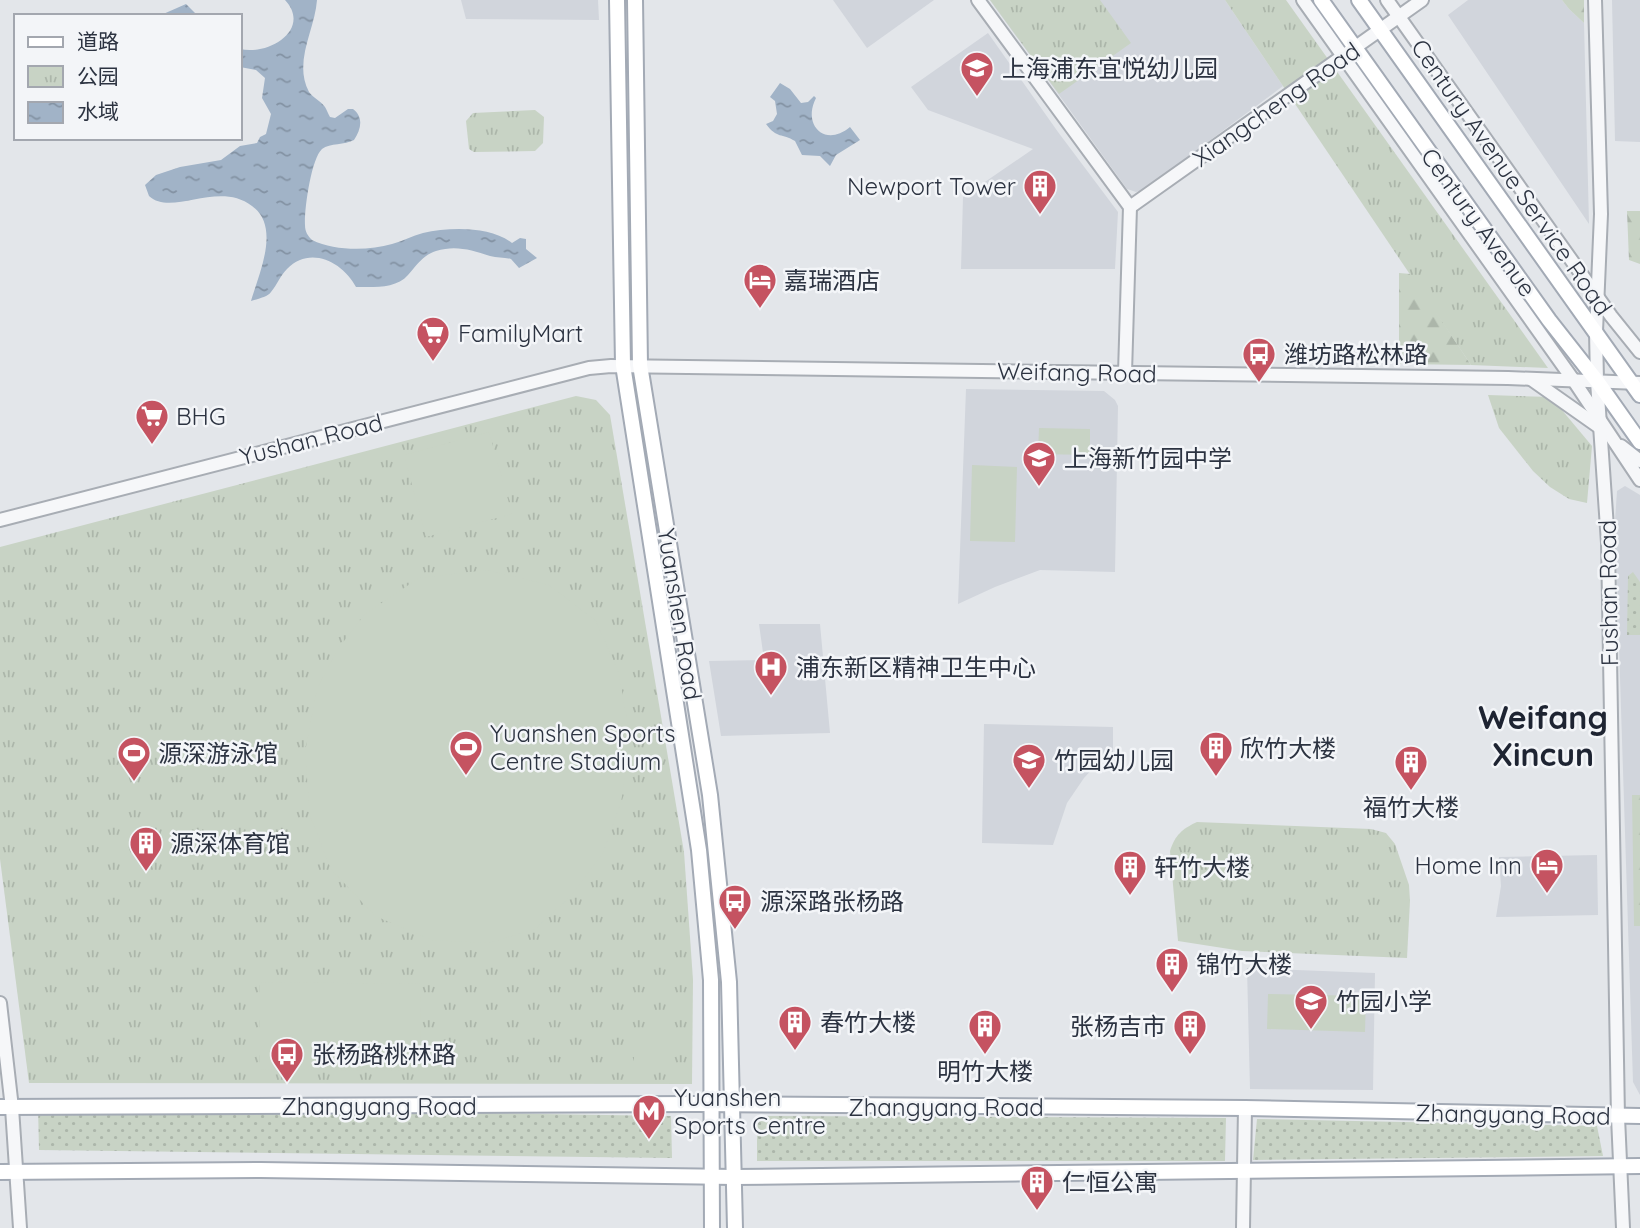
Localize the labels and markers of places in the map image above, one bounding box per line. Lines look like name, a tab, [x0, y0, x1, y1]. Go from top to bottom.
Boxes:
school or university icon: 上海浦东宜悦幼儿园	[958, 49, 996, 98]
place label: 上海浦东宜悦幼儿园	[1002, 53, 1218, 83]
building icon: Newport Tower	[1021, 167, 1059, 216]
place label: Newport Tower	[847, 171, 1016, 201]
hotel icon: 嘉瑞酒店	[741, 261, 779, 310]
place label: 嘉瑞酒店	[784, 265, 880, 295]
supermarket icon: FamilyMart	[414, 314, 452, 363]
place label: FamilyMart	[458, 318, 583, 348]
bus stop icon: 潍坊路松林路	[1240, 335, 1278, 384]
place label: 潍坊路松林路	[1284, 339, 1428, 369]
supermarket icon: BHG	[133, 397, 171, 446]
place label: BHG	[176, 401, 226, 431]
school or university icon: 上海新竹园中学	[1020, 439, 1058, 488]
place label: 上海新竹园中学	[1064, 443, 1232, 473]
hospital icon: 浦东新区精神卫生中心	[752, 648, 790, 697]
place label: 浦东新区精神卫生中心	[796, 652, 1036, 682]
place label: Yuanshen Sports Centre Stadium	[490, 718, 676, 776]
sports icon: Yuanshen Sports Centre Stadium	[447, 728, 485, 777]
building icon: 欣竹大楼	[1197, 729, 1235, 778]
place label: 欣竹大楼	[1240, 733, 1336, 763]
sports icon: 源深游泳馆	[115, 734, 153, 783]
place label: 源深游泳馆	[158, 738, 278, 768]
school or university icon: 竹园幼儿园	[1010, 741, 1048, 790]
building icon: 福竹大楼	[1392, 743, 1430, 792]
place label: 竹园幼儿园	[1054, 745, 1174, 775]
place label: 福竹大楼	[1363, 792, 1459, 822]
building icon: 源深体育馆	[127, 824, 165, 873]
place label: 源深体育馆	[170, 828, 290, 858]
hotel icon: Home Inn	[1528, 846, 1566, 895]
building icon: 轩竹大楼	[1111, 848, 1149, 897]
place label: Home Inn	[1414, 850, 1522, 880]
place label: 轩竹大楼	[1154, 852, 1250, 882]
bus stop icon: 源深路张杨路	[716, 882, 754, 931]
place label: 源深路张杨路	[760, 886, 904, 916]
building icon: 锦竹大楼	[1153, 945, 1191, 994]
place label: 锦竹大楼	[1196, 949, 1292, 979]
school or university icon: 竹园小学	[1292, 982, 1330, 1031]
place label: 竹园小学	[1336, 986, 1432, 1016]
building icon: 春竹大楼	[776, 1003, 814, 1052]
place label: 春竹大楼	[820, 1007, 916, 1037]
building icon: 明竹大楼	[966, 1007, 1004, 1056]
building icon: 张杨吉市	[1171, 1007, 1209, 1056]
place label: 张杨吉市	[1070, 1011, 1166, 1041]
bus stop icon: 张杨路桃林路	[268, 1035, 306, 1084]
place label: 张杨路桃林路	[312, 1039, 456, 1069]
place label: 明竹大楼	[937, 1056, 1033, 1086]
place label: Yuanshen Sports Centre	[674, 1082, 826, 1140]
metro station icon: Yuanshen Sports Centre	[630, 1092, 668, 1141]
building icon: 仁恒公寓	[1018, 1163, 1056, 1212]
place label: 仁恒公寓	[1062, 1167, 1158, 1197]

